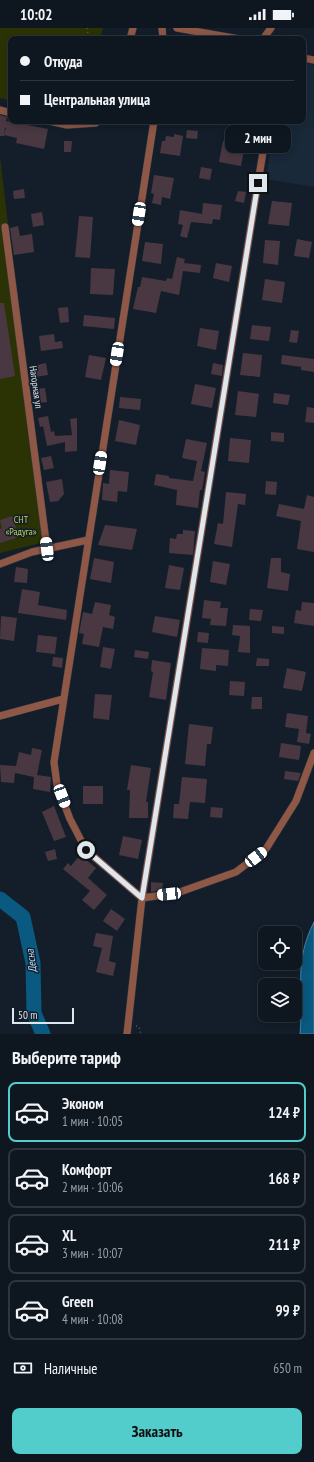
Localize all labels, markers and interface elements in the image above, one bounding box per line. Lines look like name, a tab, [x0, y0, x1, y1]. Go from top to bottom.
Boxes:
text: 10:02	[20, 5, 52, 24]
text: Откуда	[44, 52, 83, 71]
text: Центральная улица	[44, 90, 150, 109]
callout: 2 мин	[225, 125, 291, 153]
text: 2 мин	[244, 130, 272, 147]
route end	[249, 174, 267, 192]
car	[131, 201, 147, 227]
car	[109, 341, 125, 367]
street label: Нагорная ул	[27, 365, 45, 409]
car	[92, 450, 108, 476]
park label: СНТ «Радуга»	[5, 513, 37, 538]
car	[40, 536, 54, 562]
car	[52, 783, 72, 809]
route start	[77, 841, 95, 859]
car	[243, 845, 269, 869]
car	[156, 887, 182, 901]
map controls	[258, 926, 302, 1022]
button: locate	[258, 926, 302, 970]
water label: Десна	[23, 948, 39, 974]
button: layers	[258, 978, 302, 1022]
scale bar	[12, 1006, 74, 1025]
text: 50 m	[18, 1008, 37, 1022]
text: Выберите тариф	[12, 1046, 121, 1069]
icon: car	[14, 1094, 50, 1130]
text: Эконом	[62, 1094, 103, 1113]
text: 124 ₽	[268, 1103, 300, 1122]
text: 1 мин · 10:05	[62, 1113, 123, 1130]
icon: car	[14, 1160, 50, 1196]
text: Комфорт	[62, 1160, 112, 1179]
text: 168 ₽	[268, 1169, 300, 1188]
text: 2 мин · 10:06	[62, 1179, 123, 1196]
icon: car	[14, 1226, 50, 1262]
text: XL	[62, 1226, 76, 1245]
text: 211 ₽	[268, 1235, 300, 1254]
text: 3 мин · 10:07	[62, 1245, 123, 1262]
icon: car	[14, 1292, 50, 1328]
text: Green	[62, 1292, 94, 1311]
text: 99 ₽	[275, 1301, 300, 1320]
text: 4 мин · 10:08	[62, 1311, 123, 1328]
icon: cash	[12, 1357, 34, 1379]
text: Наличные	[44, 1359, 97, 1378]
text: 650 m	[273, 1360, 302, 1377]
button: Заказать	[12, 1408, 302, 1454]

